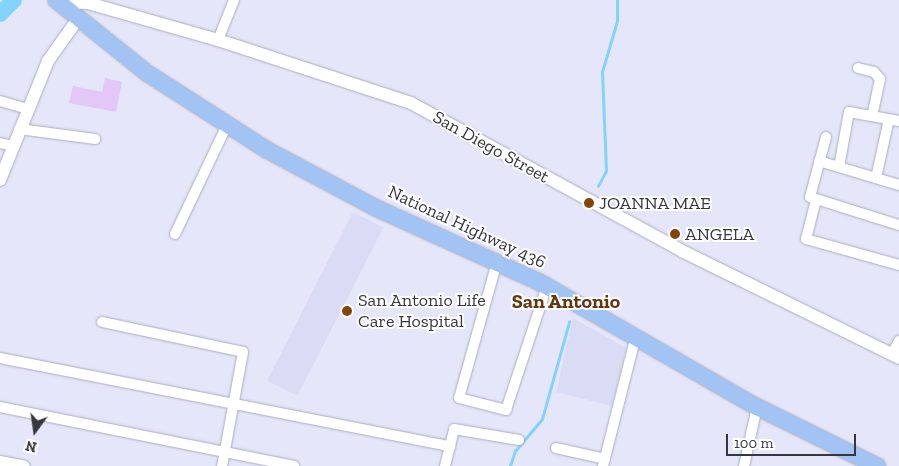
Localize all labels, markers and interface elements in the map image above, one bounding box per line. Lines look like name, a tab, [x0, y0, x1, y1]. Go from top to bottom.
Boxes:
street label: San Diego Street	[429, 106, 553, 188]
street label: National Highway 436	[384, 181, 550, 273]
place label: JOANNA MAE	[599, 192, 711, 214]
marker: JOANNA MAE	[583, 197, 595, 209]
place label: ANGELA	[685, 223, 754, 245]
marker: ANGELA	[669, 228, 681, 240]
district label: San Antonio	[511, 289, 621, 313]
place label: San Antonio Life Care Hospital	[358, 290, 486, 332]
marker: San Antonio Life Care Hospital	[340, 304, 354, 318]
north arrow	[10, 406, 60, 456]
scale bar	[729, 424, 859, 456]
text: 100 m	[734, 434, 773, 452]
text: N	[24, 437, 38, 456]

